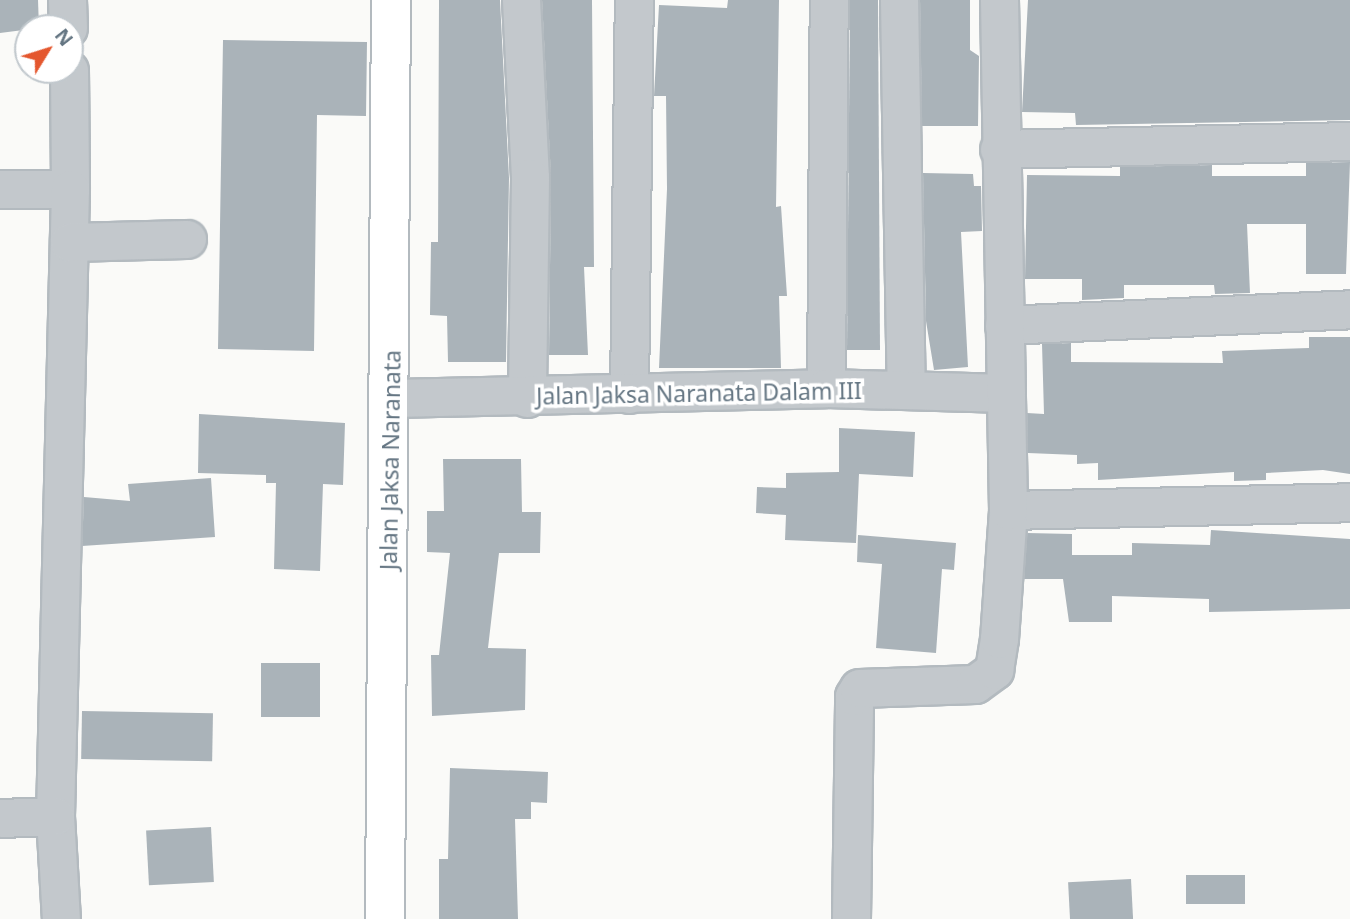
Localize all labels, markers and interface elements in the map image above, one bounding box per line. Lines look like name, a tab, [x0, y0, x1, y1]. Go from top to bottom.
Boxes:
north arrow	[14, 14, 84, 84]
text: N	[49, 23, 79, 51]
street label: Jalan Jaksa Naranata	[374, 350, 406, 570]
street label: Jalan Jaksa Naranata Dalam III	[536, 376, 862, 410]

